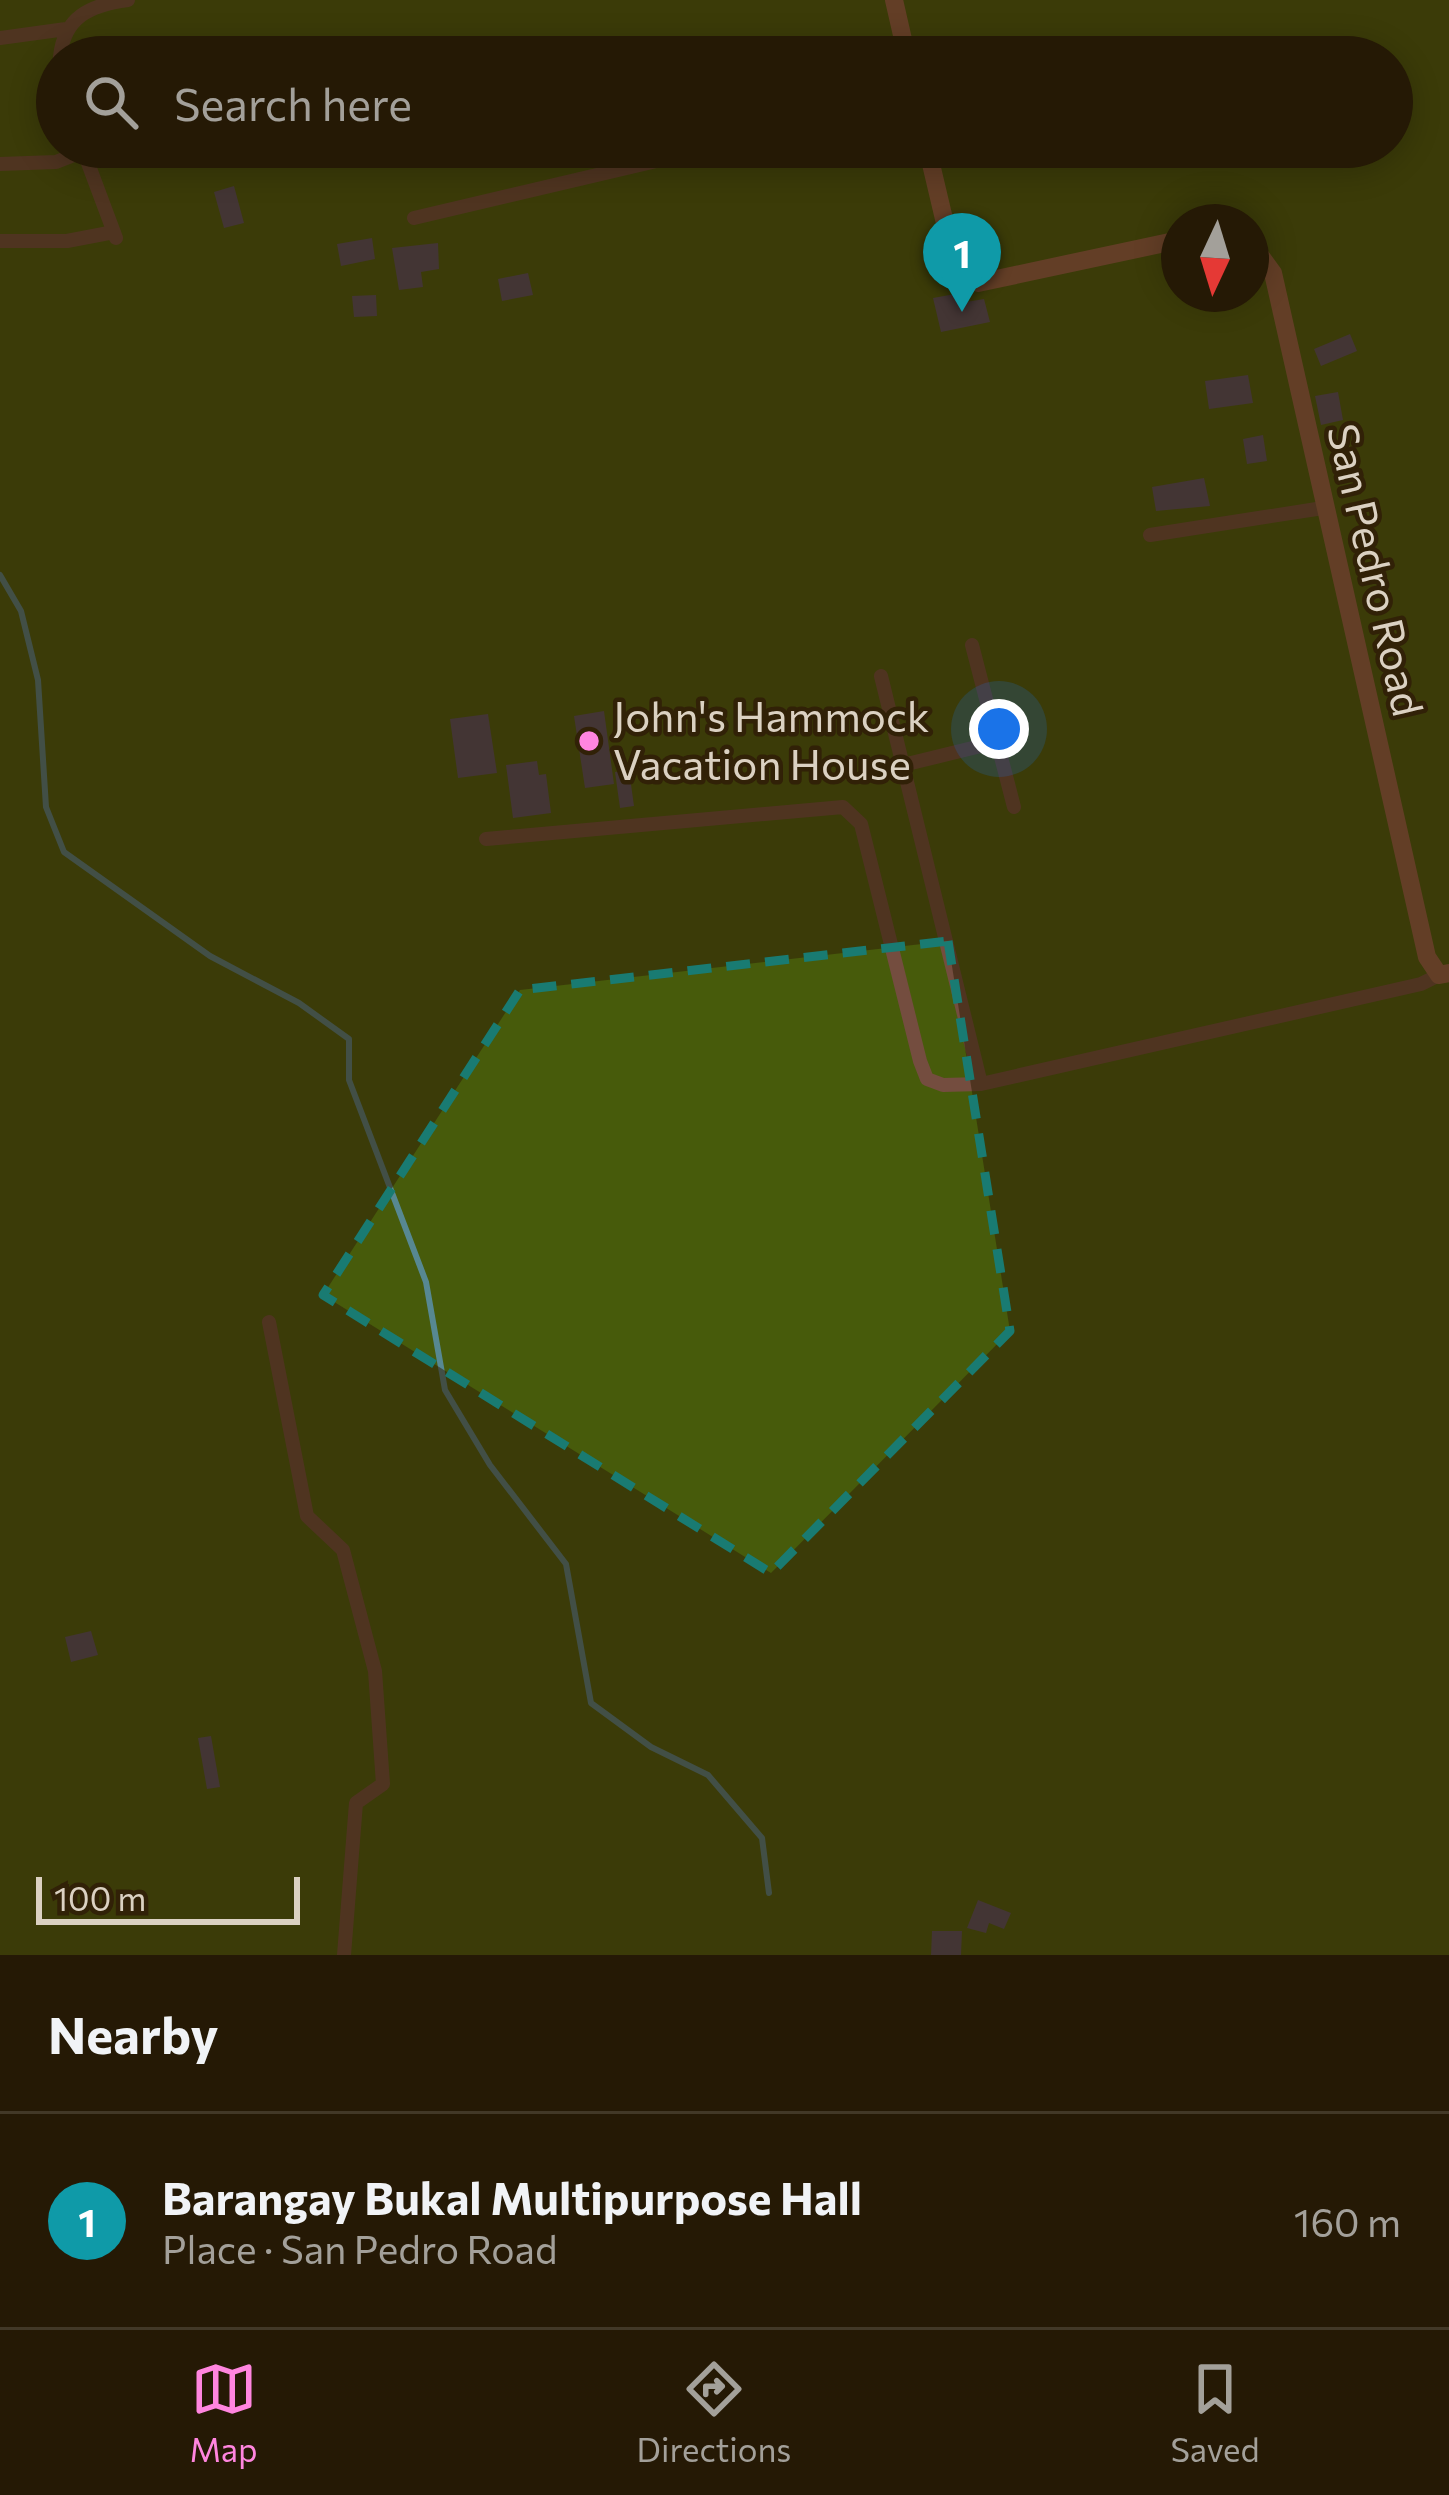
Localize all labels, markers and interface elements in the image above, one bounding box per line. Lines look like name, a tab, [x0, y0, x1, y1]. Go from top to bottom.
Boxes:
search box	[36, 36, 1413, 168]
icon: search	[78, 69, 144, 135]
text: Search here	[174, 75, 412, 130]
north arrow	[1161, 204, 1269, 312]
pin: 1	[923, 213, 1001, 312]
street label: San Pedro Road	[1318, 419, 1436, 721]
place label: John's Hammock Vacation House	[613, 689, 929, 789]
your location	[969, 699, 1029, 759]
marker: John's Hammock Vacation House	[576, 728, 602, 754]
scale bar	[36, 1871, 300, 1924]
text: 100 m	[54, 1877, 146, 1918]
text: Nearby	[48, 2002, 218, 2065]
text: Barangay Bukal Multipurpose Hall	[162, 2169, 862, 2224]
text: 1	[78, 2197, 96, 2245]
text: 160 m	[1294, 2197, 1401, 2245]
text: Place · San Pedro Road	[162, 2224, 558, 2272]
tab: Map	[190, 2356, 258, 2469]
tab: Directions	[637, 2356, 791, 2469]
tab: Saved	[1170, 2356, 1259, 2469]

